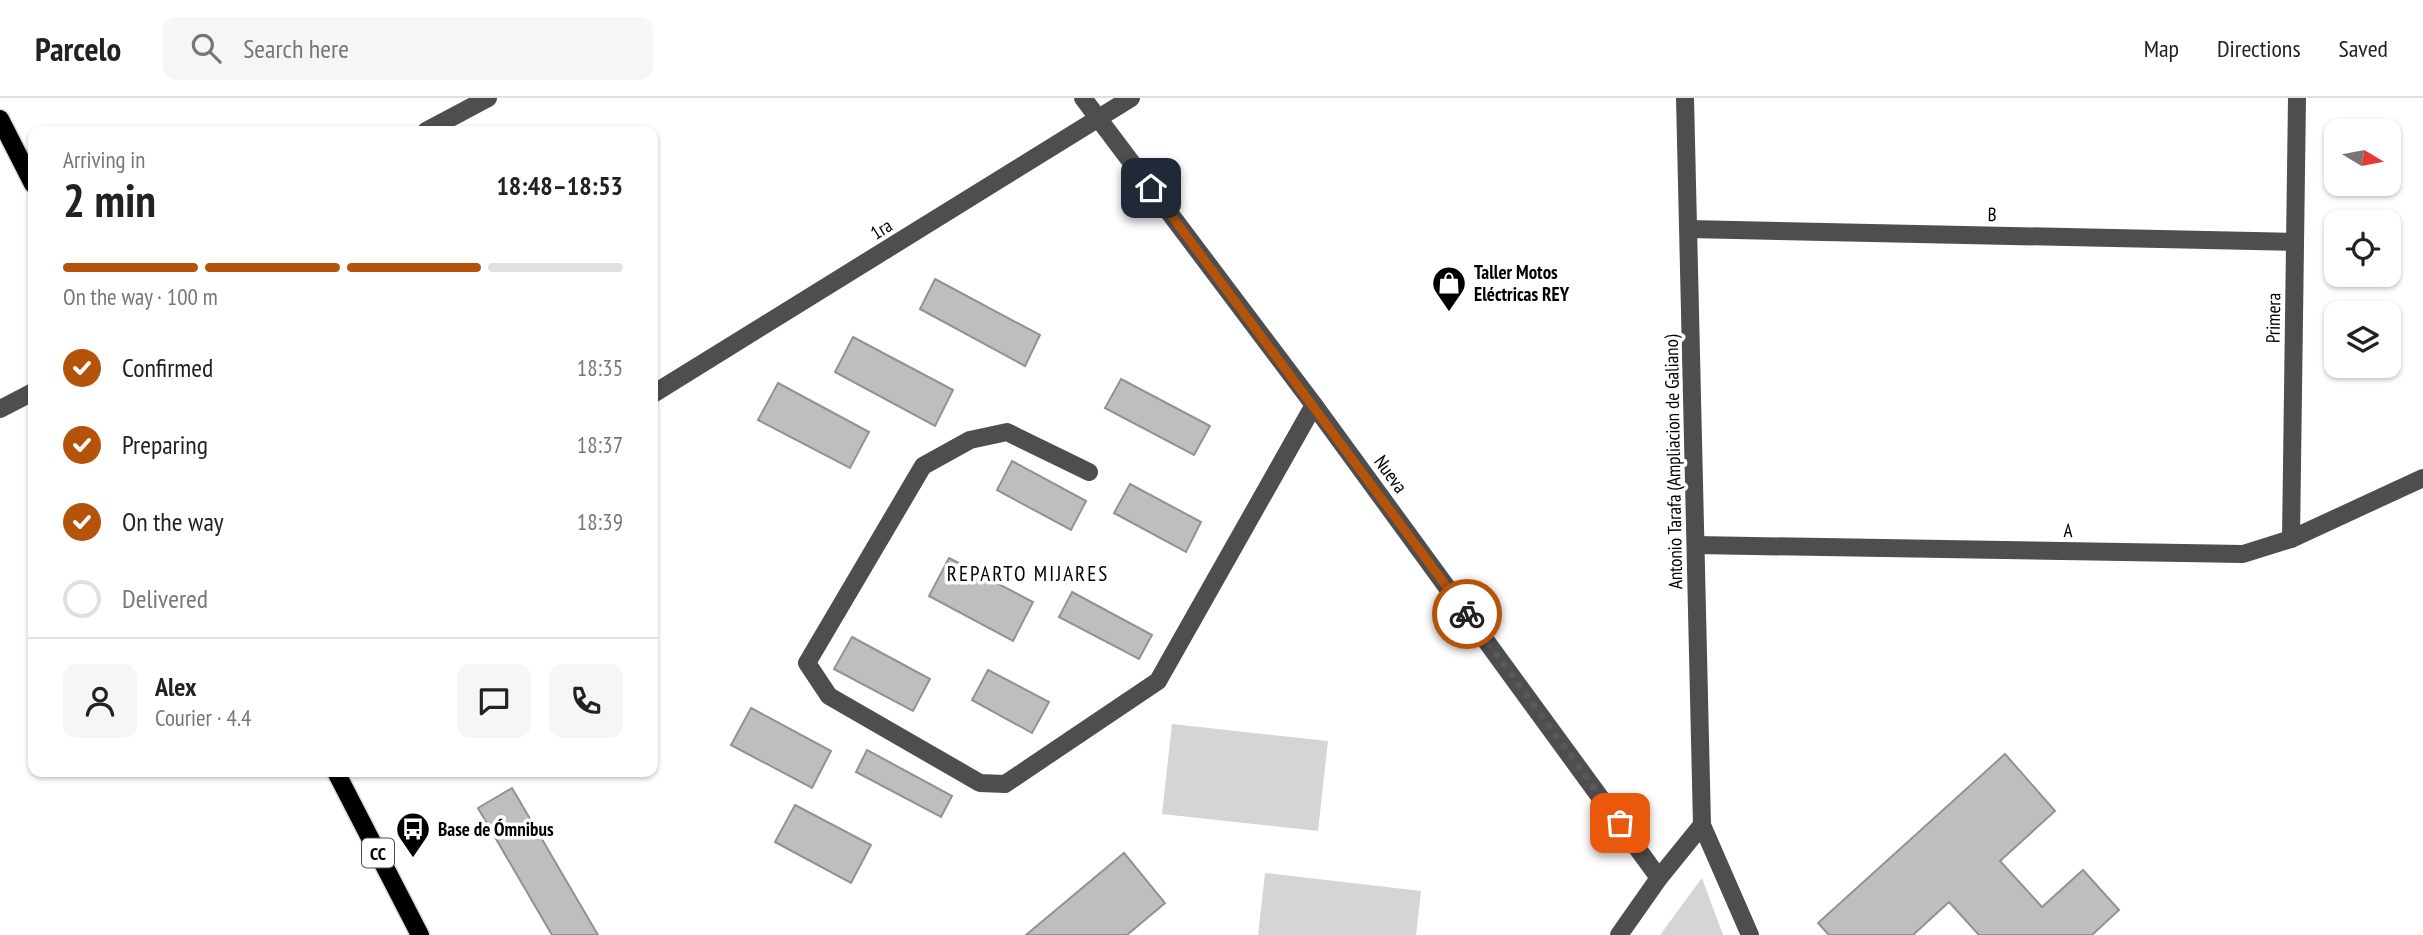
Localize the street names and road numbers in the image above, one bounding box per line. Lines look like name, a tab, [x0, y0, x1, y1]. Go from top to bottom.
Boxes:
street label: B	[1987, 202, 1997, 226]
street label: 1ra	[866, 213, 896, 245]
street label: Primera	[2261, 293, 2285, 343]
street label: Antonio Tarafa (Ampliacion de Galiano)	[1659, 334, 1687, 589]
street label: Nueva	[1369, 450, 1413, 498]
street label: A	[2063, 518, 2073, 542]
road number: CC	[362, 838, 394, 868]

